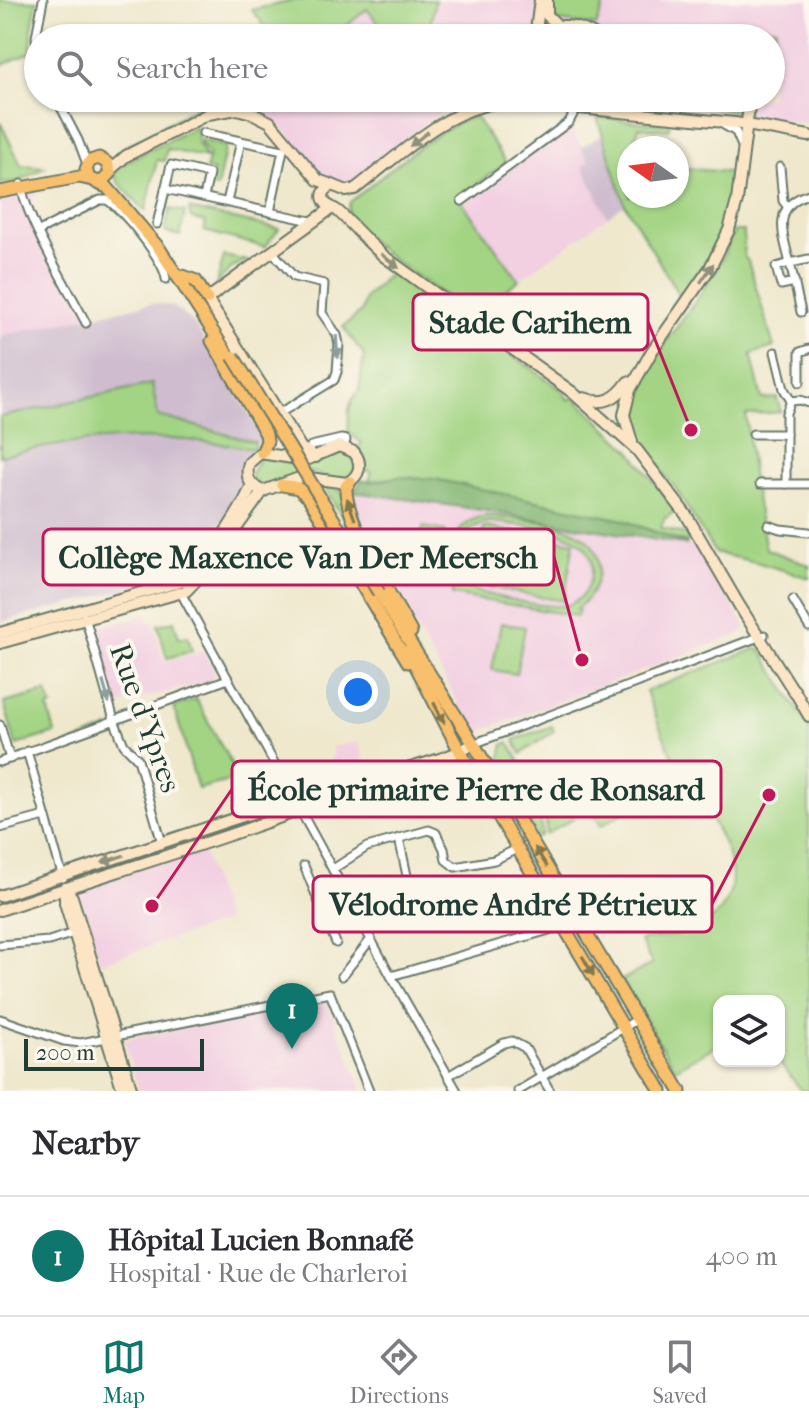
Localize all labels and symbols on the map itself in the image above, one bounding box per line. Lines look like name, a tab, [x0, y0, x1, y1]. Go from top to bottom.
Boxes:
one-way arrow	[409, 130, 429, 147]
north arrow	[617, 136, 689, 208]
one-way arrow	[380, 252, 400, 269]
one-way arrow	[699, 262, 714, 283]
callout: Stade Carihem	[413, 294, 648, 350]
text: Stade Carihem	[429, 304, 632, 341]
one-way arrow	[331, 335, 344, 360]
one-way arrow	[344, 496, 356, 520]
callout: Collège Maxence Van Der Meersch	[43, 529, 554, 585]
text: Collège Maxence Van Der Meersch	[58, 539, 539, 576]
street label: Rue d'Ypres	[102, 639, 188, 797]
your location	[338, 672, 378, 712]
one-way arrow	[100, 681, 113, 705]
one-way arrow	[433, 702, 446, 725]
callout: École primaire Pierre de Ronsard	[232, 761, 721, 817]
text: École primaire Pierre de Ronsard	[248, 770, 706, 808]
one-way arrow	[534, 846, 548, 868]
one-way arrow	[101, 853, 125, 865]
callout: Vélodrome André Pétrieux	[313, 876, 712, 932]
text: Vélodrome André Pétrieux	[328, 886, 697, 923]
one-way arrow	[581, 955, 595, 977]
pin: 1	[266, 983, 318, 1049]
scale bar	[24, 1035, 204, 1071]

